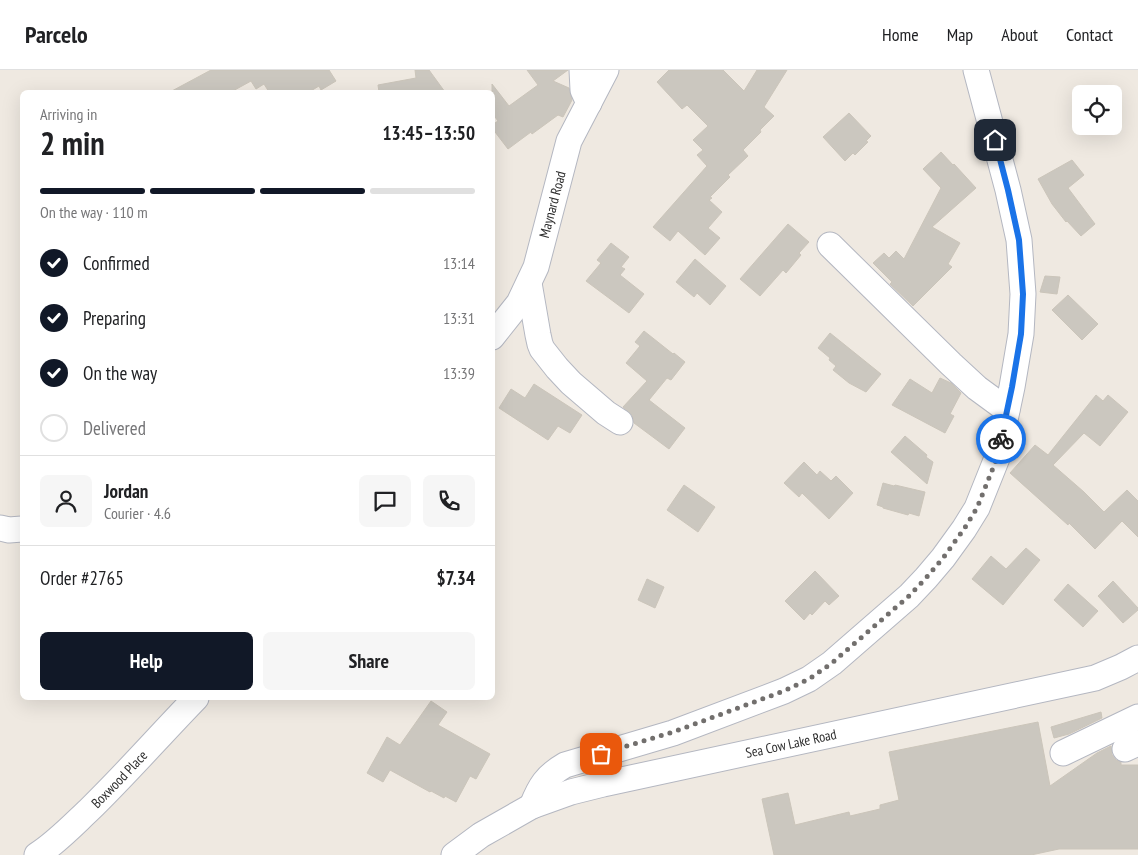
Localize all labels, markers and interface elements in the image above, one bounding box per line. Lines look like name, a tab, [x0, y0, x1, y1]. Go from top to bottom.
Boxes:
text: Parcelo	[25, 19, 88, 50]
text: Home	[882, 23, 919, 46]
text: Map	[947, 23, 973, 46]
text: About	[1001, 23, 1038, 46]
text: Contact	[1066, 23, 1113, 46]
map controls	[1072, 85, 1122, 135]
button: locate	[1072, 85, 1122, 135]
text: Arriving in	[40, 104, 97, 124]
pin	[974, 119, 1016, 161]
text: 13:45–13:50	[382, 121, 475, 145]
text: 2 min	[40, 122, 105, 164]
icon: home	[981, 126, 1009, 154]
street label: Maynard Road	[535, 169, 570, 240]
text: On the way · 110 m	[40, 202, 148, 222]
icon: check	[40, 249, 68, 277]
text: Confirmed	[83, 251, 150, 275]
text: 13:14	[443, 253, 475, 273]
icon: check	[40, 304, 68, 332]
text: Preparing	[83, 306, 146, 330]
text: 13:31	[443, 308, 475, 328]
icon: check	[40, 359, 68, 387]
text: On the way	[83, 361, 157, 385]
text: 13:39	[443, 363, 475, 383]
courier	[976, 414, 1026, 464]
text: Delivered	[83, 416, 146, 440]
icon: bike	[987, 425, 1015, 453]
button: person	[40, 475, 92, 527]
button: chat	[359, 475, 411, 527]
button: phone	[423, 475, 475, 527]
text: Jordan	[104, 479, 148, 503]
text: Courier · 4.6	[104, 503, 171, 523]
text: Order #2765	[40, 566, 124, 590]
text: $7.34	[437, 566, 475, 590]
button: Help	[40, 632, 253, 690]
button: Share	[263, 632, 475, 690]
street label: Sea Cow Lake Road	[744, 725, 838, 762]
pin	[580, 733, 622, 775]
icon: bag	[587, 740, 615, 768]
street label: Boxwood Place	[87, 746, 151, 812]

